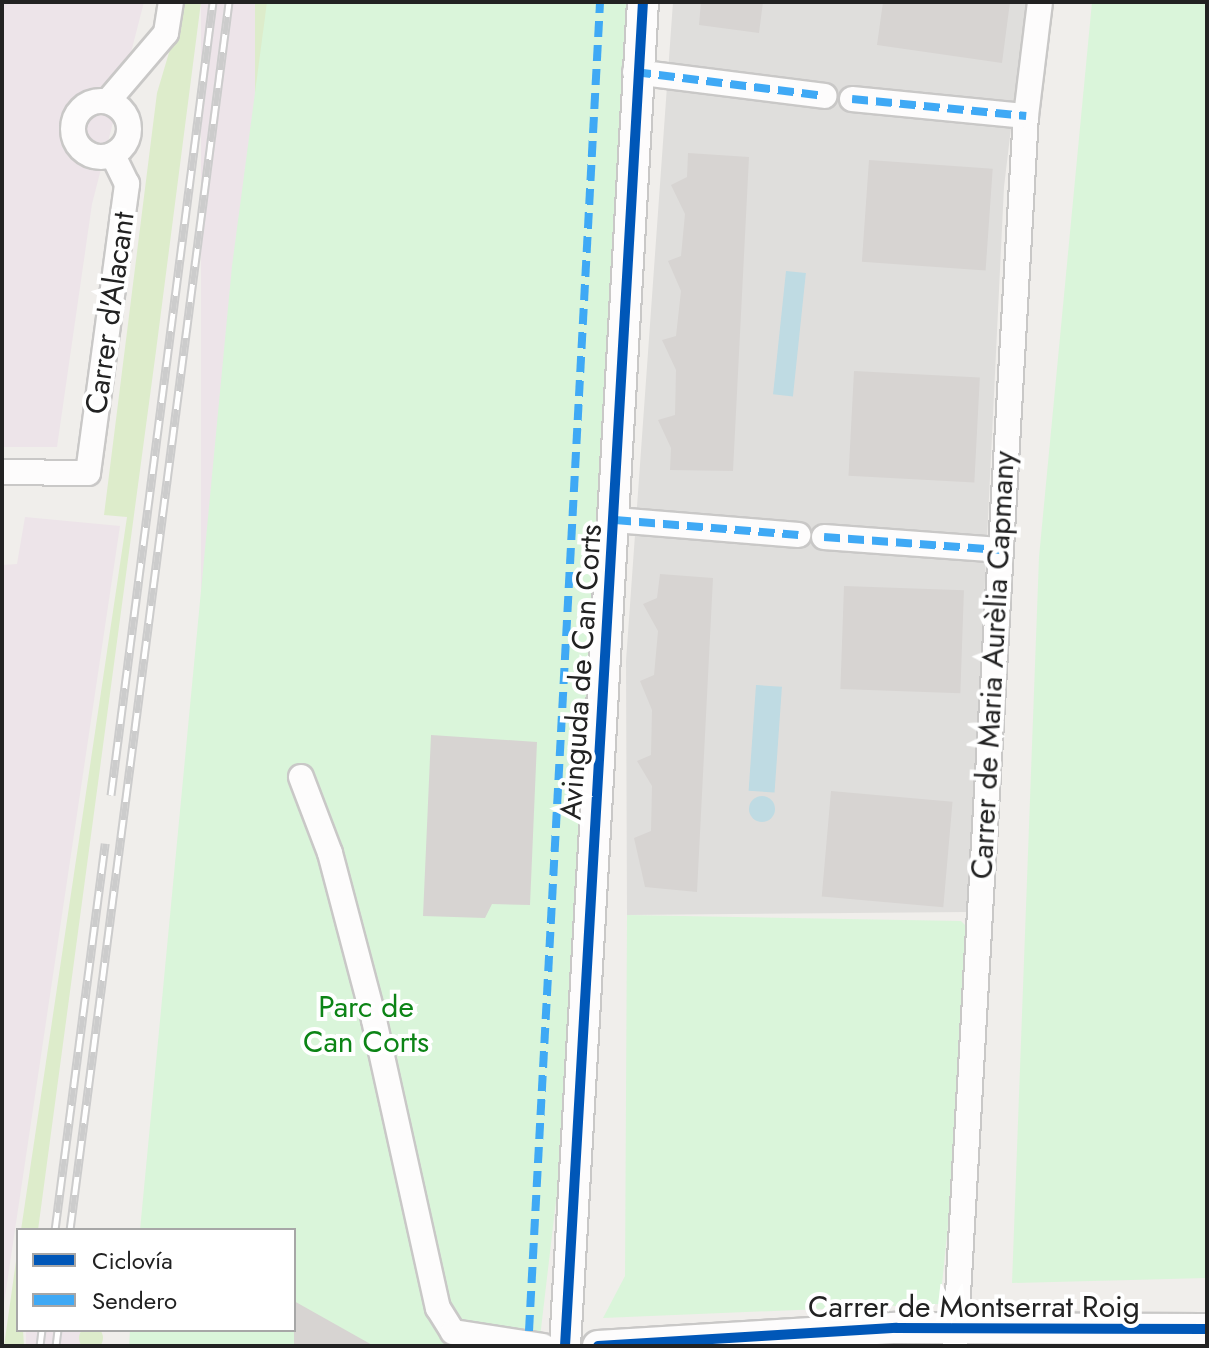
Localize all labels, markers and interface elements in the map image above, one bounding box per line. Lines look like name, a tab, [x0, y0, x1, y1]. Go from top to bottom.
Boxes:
street label: Carrer d'Alacant	[78, 210, 142, 416]
street label: Carrer de Maria Aurèlia Capmany	[964, 450, 1022, 880]
street label: Avinguda de Can Corts	[553, 523, 609, 821]
park label: Parc de Can Corts	[303, 989, 429, 1060]
legend	[16, 1228, 296, 1332]
text: Ciclovía	[92, 1243, 173, 1278]
text: Sendero	[92, 1283, 177, 1318]
street label: Carrer de Montserrat Roig	[808, 1289, 1140, 1325]

